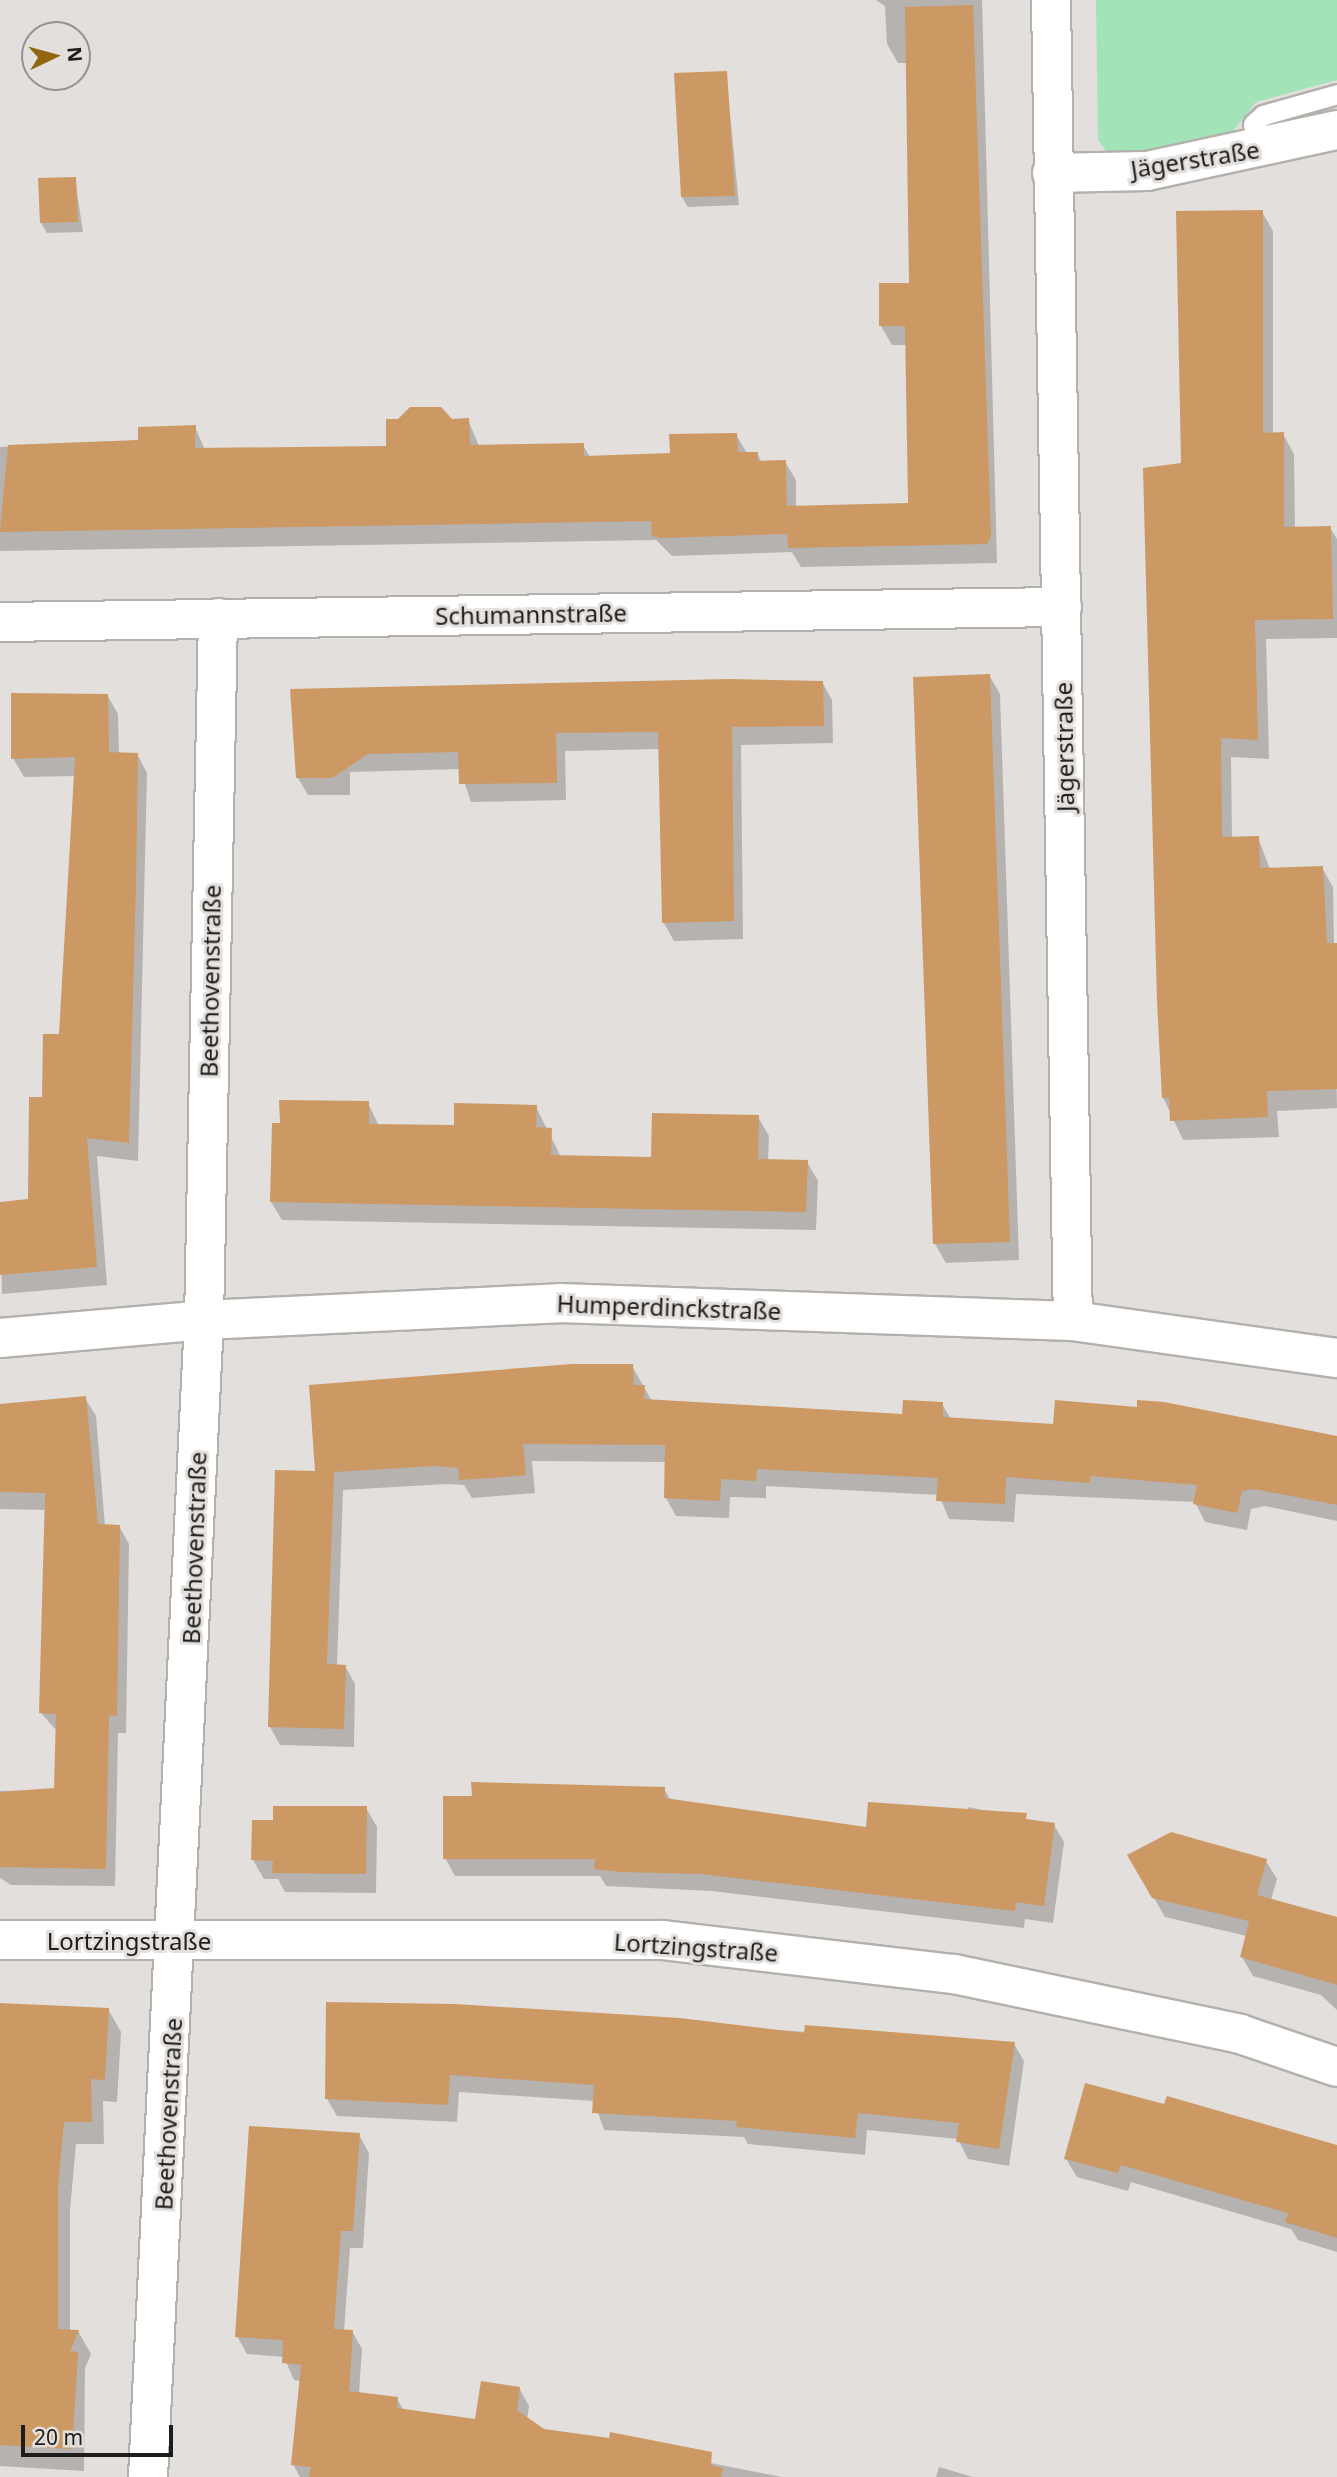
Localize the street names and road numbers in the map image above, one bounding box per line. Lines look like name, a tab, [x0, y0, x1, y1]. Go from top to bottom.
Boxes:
street label: Jägerstraße	[1129, 135, 1261, 183]
street label: Schumannstraße	[435, 598, 627, 630]
street label: Jägerstraße	[1048, 682, 1080, 812]
street label: Beethovenstraße	[194, 885, 226, 1077]
street label: Humperdinckstraße	[556, 1289, 782, 1325]
street label: Beethovenstraße	[176, 1451, 212, 1645]
street label: Lortzingstraße	[47, 1927, 211, 1955]
street label: Lortzingstraße	[613, 1927, 779, 1967]
street label: Beethovenstraße	[149, 2017, 187, 2211]

